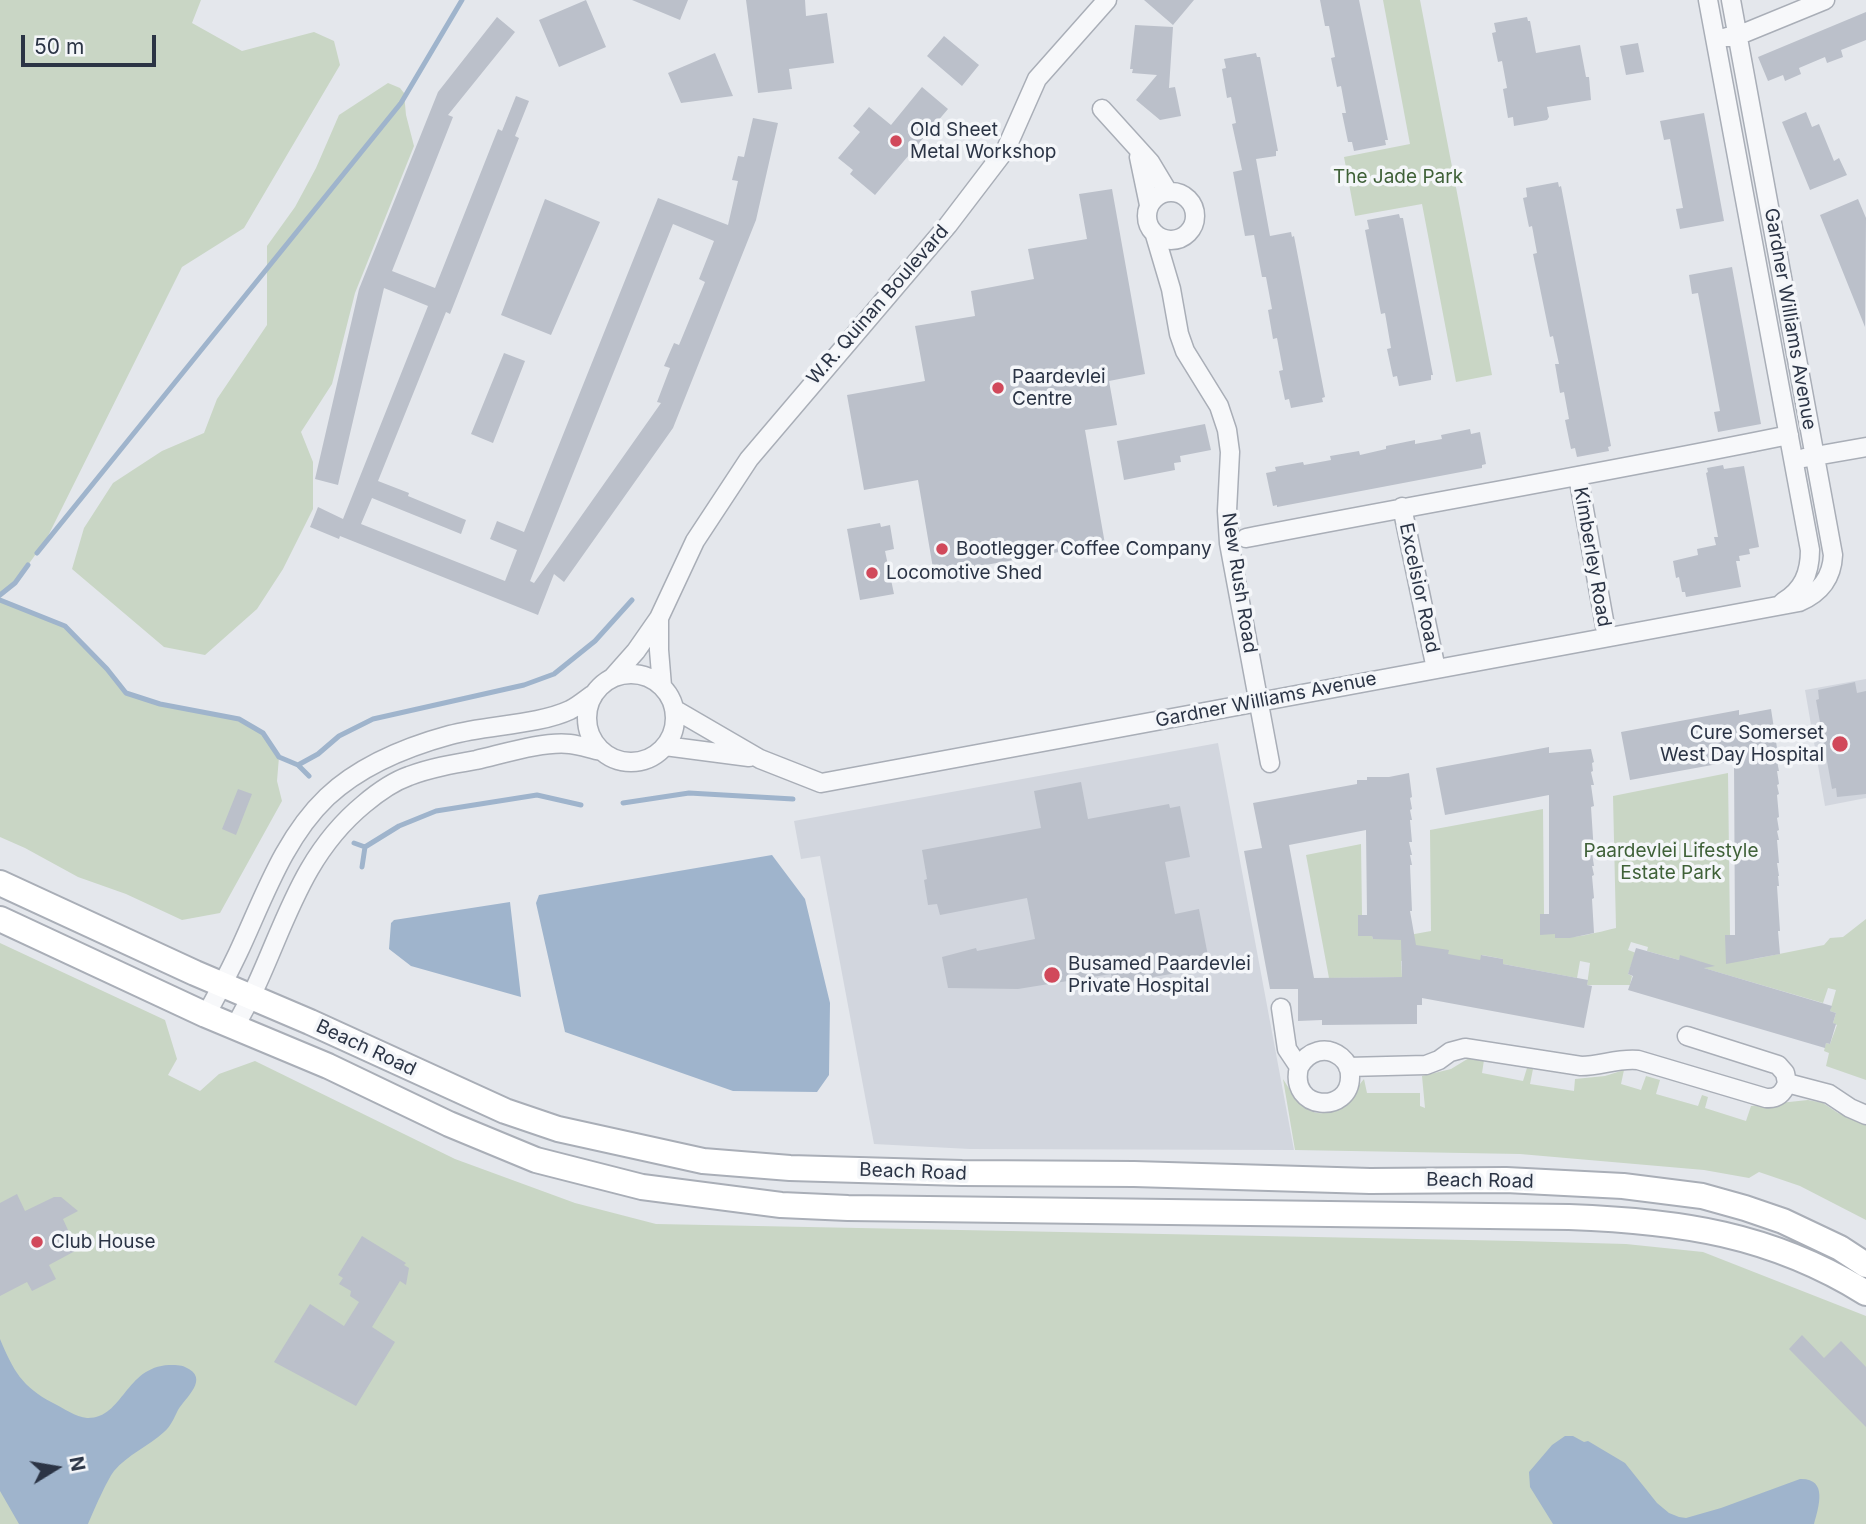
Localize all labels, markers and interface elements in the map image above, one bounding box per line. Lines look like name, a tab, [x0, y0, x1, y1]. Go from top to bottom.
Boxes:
scale bar	[24, 21, 159, 65]
text: 50 m	[34, 34, 84, 59]
place label: Old Sheet Metal Workshop	[910, 119, 1056, 163]
marker: Old Sheet Metal Workshop	[888, 133, 904, 149]
park label: The Jade Park	[1333, 166, 1463, 188]
street label: Gardner Williams Avenue	[1759, 206, 1821, 432]
street label: W.R. Quinan Boulevard	[802, 220, 954, 390]
place label: Paardevlei Centre	[1012, 366, 1106, 410]
marker: Paardevlei Centre	[990, 380, 1006, 396]
street label: Kimberley Road	[1568, 485, 1616, 629]
street label: New Rush Road	[1217, 511, 1261, 655]
street label: Excelsior Road	[1394, 521, 1444, 655]
place label: Bootlegger Coffee Company	[956, 538, 1212, 560]
marker: Bootlegger Coffee Company	[934, 541, 950, 557]
place label: Locomotive Shed	[886, 562, 1042, 584]
marker: Locomotive Shed	[864, 565, 880, 581]
street label: Gardner Williams Avenue	[1154, 667, 1378, 733]
place label: Cure Somerset West Day Hospital	[1660, 722, 1824, 766]
marker: Cure Somerset West Day Hospital	[1830, 734, 1850, 754]
park label: Paardevlei Lifestyle Estate Park	[1583, 840, 1759, 884]
place label: Busamed Paardevlei Private Hospital	[1068, 953, 1251, 997]
marker: Busamed Paardevlei Private Hospital	[1042, 965, 1062, 985]
street label: Beach Road	[312, 1015, 420, 1081]
street label: Beach Road	[859, 1159, 967, 1185]
street label: Beach Road	[1426, 1169, 1534, 1193]
place label: Club House	[51, 1231, 156, 1253]
marker: Club House	[29, 1234, 45, 1250]
north arrow	[21, 1433, 91, 1503]
text: N	[64, 1455, 90, 1473]

